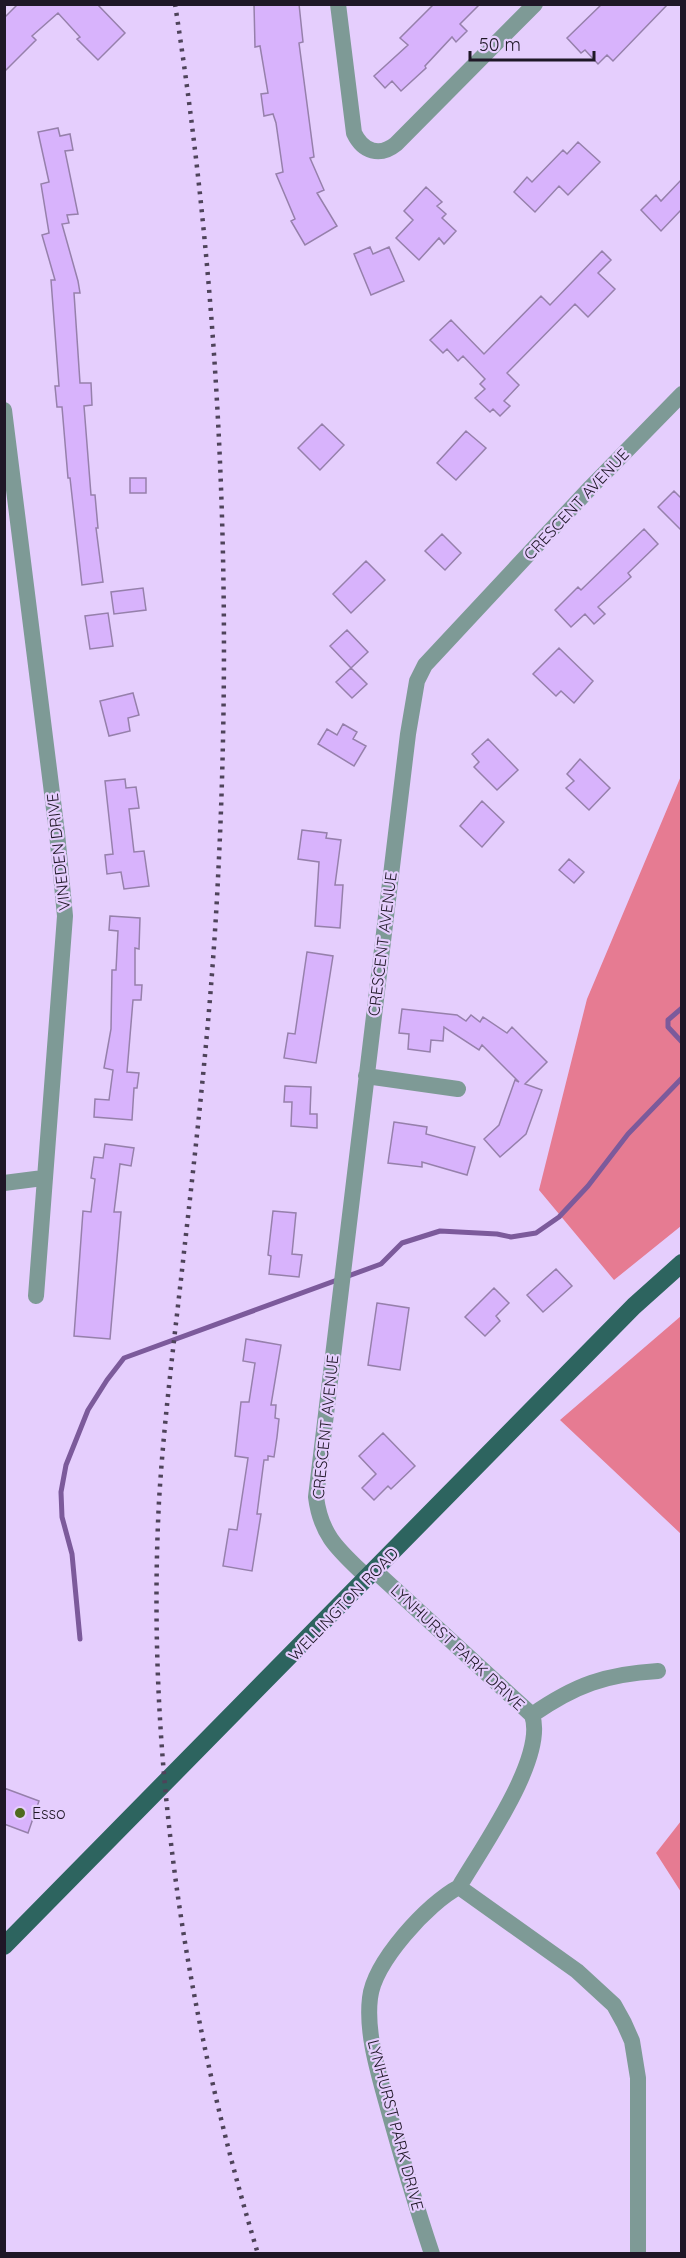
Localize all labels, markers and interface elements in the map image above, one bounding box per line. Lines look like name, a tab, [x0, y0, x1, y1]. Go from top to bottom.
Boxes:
scale bar	[470, 24, 594, 62]
text: 50 m	[479, 33, 521, 56]
street label: CRESCENT AVENUE	[519, 444, 633, 564]
street label: VINEDEN DRIVE	[42, 792, 74, 912]
street label: CRESCENT AVENUE	[363, 871, 401, 1017]
street label: CRESCENT AVENUE	[307, 1354, 343, 1500]
street label: WELLINGTON ROAD	[284, 1543, 402, 1665]
street label: LYNHURST PARK DRIVE	[387, 1580, 529, 1714]
place label: Esso	[32, 1803, 66, 1823]
marker: Esso	[13, 1806, 27, 1820]
street label: LYNHURST PARK DRIVE	[364, 2037, 428, 2213]

